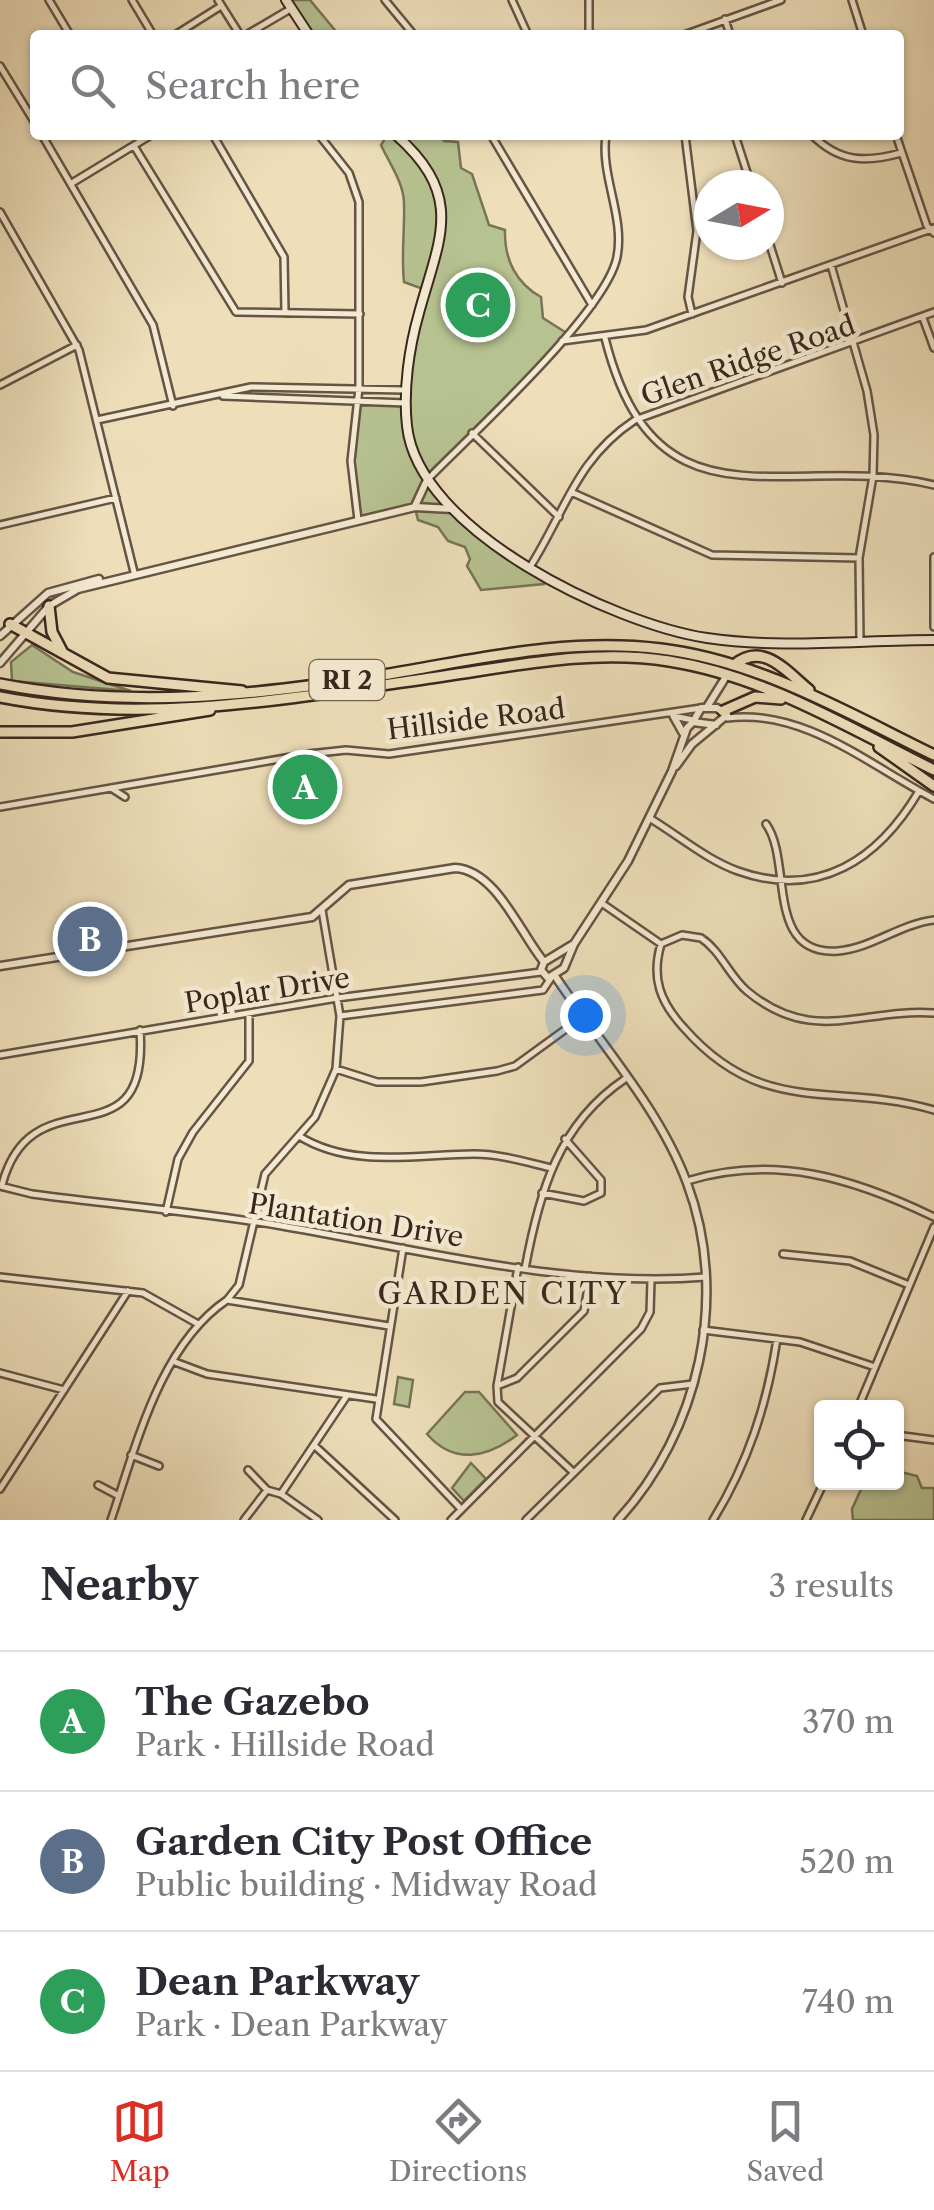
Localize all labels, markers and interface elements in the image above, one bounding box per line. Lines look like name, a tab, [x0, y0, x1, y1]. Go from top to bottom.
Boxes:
search box	[30, 30, 904, 140]
icon: search	[65, 58, 120, 113]
text: Search here	[145, 62, 360, 109]
north arrow	[694, 170, 784, 260]
pin: C	[446, 268, 510, 342]
street label: Glen Ridge Road	[636, 307, 860, 413]
road number: RI 2	[310, 660, 384, 700]
street label: Hillside Road	[385, 691, 567, 747]
pin: A	[272, 750, 338, 824]
pin: B	[58, 902, 122, 976]
street label: Poplar Drive	[182, 960, 352, 1020]
your location	[560, 990, 611, 1041]
street label: Plantation Drive	[246, 1186, 466, 1254]
district label: GARDEN CITY	[378, 1275, 628, 1312]
map controls	[814, 1400, 904, 1490]
button: locate	[814, 1400, 904, 1490]
text: Nearby	[40, 1559, 198, 1611]
text: 3 results	[768, 1566, 894, 1605]
text: The Gazebo	[135, 1678, 370, 1725]
text: A	[60, 1702, 85, 1741]
text: 370 m	[802, 1702, 894, 1741]
text: Park · Hillside Road	[135, 1725, 435, 1764]
text: Garden City Post Office	[135, 1818, 592, 1865]
text: B	[61, 1842, 84, 1881]
text: 520 m	[800, 1842, 894, 1881]
text: Public building · Midway Road	[135, 1865, 598, 1904]
text: Dean Parkway	[135, 1958, 419, 2005]
text: C	[60, 1982, 85, 2021]
text: 740 m	[802, 1982, 894, 2021]
text: Park · Dean Parkway	[135, 2005, 447, 2044]
tab: Map	[110, 2094, 170, 2188]
tab: Directions	[389, 2094, 527, 2188]
tab: Saved	[747, 2094, 824, 2188]

